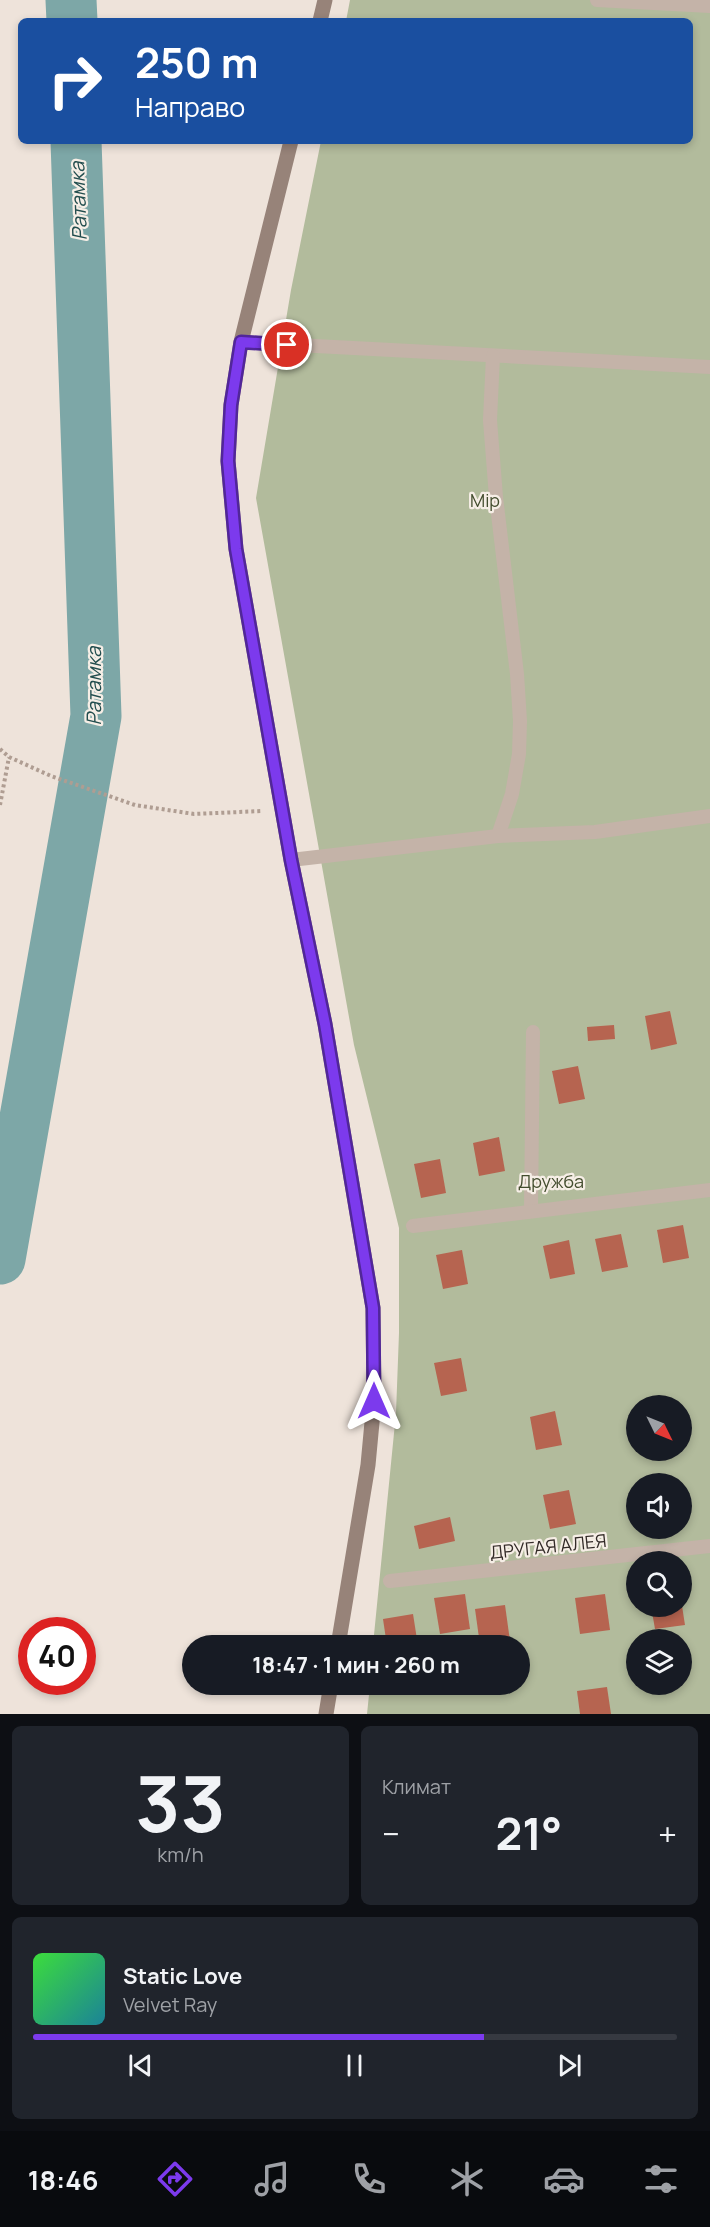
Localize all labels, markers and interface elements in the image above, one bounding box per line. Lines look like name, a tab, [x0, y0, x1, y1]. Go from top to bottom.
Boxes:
text: 250 m	[135, 33, 258, 91]
icon: right	[36, 42, 114, 120]
text: Направо	[135, 88, 245, 125]
water label: Ратамка	[63, 160, 93, 241]
pin	[261, 319, 312, 370]
icon: arrive	[270, 328, 303, 361]
park label: Мір	[470, 488, 500, 512]
water label: Ратамка	[80, 646, 107, 725]
park label: Дружба	[518, 1169, 584, 1193]
position arrow	[342, 1369, 406, 1433]
north arrow	[626, 1395, 692, 1461]
map controls	[626, 1395, 692, 1695]
button: sound	[626, 1473, 692, 1539]
street label: ДРУГАЯ АЛЕЯ	[488, 1528, 608, 1564]
button: search	[626, 1551, 692, 1617]
speed limit sign: 40	[18, 1617, 96, 1695]
button: layers	[626, 1629, 692, 1695]
text: 18:47 · 1 мин · 260 m	[252, 1650, 460, 1680]
text: 33	[135, 1749, 226, 1855]
text: Климат	[382, 1773, 451, 1800]
text: 21°	[496, 1802, 562, 1864]
text: −	[382, 1811, 400, 1856]
text: +	[658, 1811, 677, 1856]
text: km/h	[157, 1841, 204, 1868]
text: Static Love	[123, 1961, 242, 1991]
text: Velvet Ray	[123, 1991, 217, 2018]
icon: previous	[124, 2049, 157, 2082]
icon: pause	[338, 2049, 371, 2082]
icon: next	[553, 2049, 586, 2082]
icon: directions	[154, 2158, 196, 2200]
icon: music	[251, 2158, 293, 2200]
icon: phone	[348, 2158, 390, 2200]
icon: climate	[446, 2158, 488, 2200]
icon: car	[543, 2158, 585, 2200]
icon: filters	[640, 2158, 682, 2200]
text: 18:46	[28, 2161, 98, 2198]

